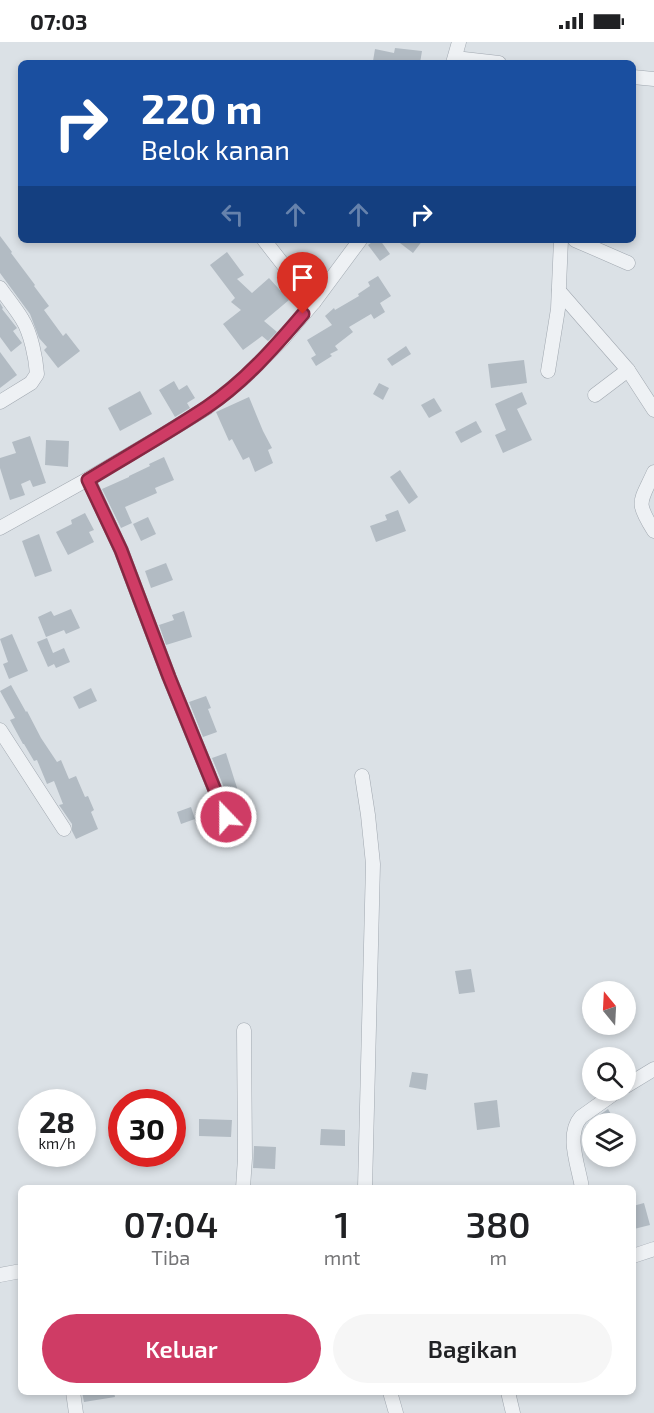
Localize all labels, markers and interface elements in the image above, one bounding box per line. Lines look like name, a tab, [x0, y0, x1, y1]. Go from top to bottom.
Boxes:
text: 07:03	[30, 8, 88, 34]
text: 220 m	[141, 82, 262, 132]
icon: right	[42, 84, 120, 162]
text: Belok kanan	[141, 133, 290, 165]
icon: left	[216, 198, 249, 231]
icon: ahead	[279, 198, 312, 231]
icon: ahead	[342, 198, 375, 231]
icon: right	[405, 198, 438, 231]
pin	[277, 252, 328, 314]
icon: arrive	[286, 261, 319, 294]
position arrow	[194, 785, 258, 849]
north arrow	[582, 981, 636, 1035]
map controls	[582, 981, 636, 1167]
button: search	[582, 1047, 636, 1101]
speed limit sign: 30	[108, 1089, 186, 1167]
text: 28	[39, 1103, 75, 1139]
button: layers	[582, 1113, 636, 1167]
text: km/h	[38, 1134, 76, 1152]
text: 07:04	[123, 1202, 218, 1245]
text: 1	[335, 1202, 350, 1245]
text: 380	[466, 1202, 531, 1245]
text: Tiba	[151, 1245, 190, 1269]
text: mnt	[324, 1245, 360, 1269]
text: m	[489, 1245, 507, 1269]
button: Keluar	[42, 1314, 321, 1383]
button: Bagikan	[333, 1314, 612, 1383]

